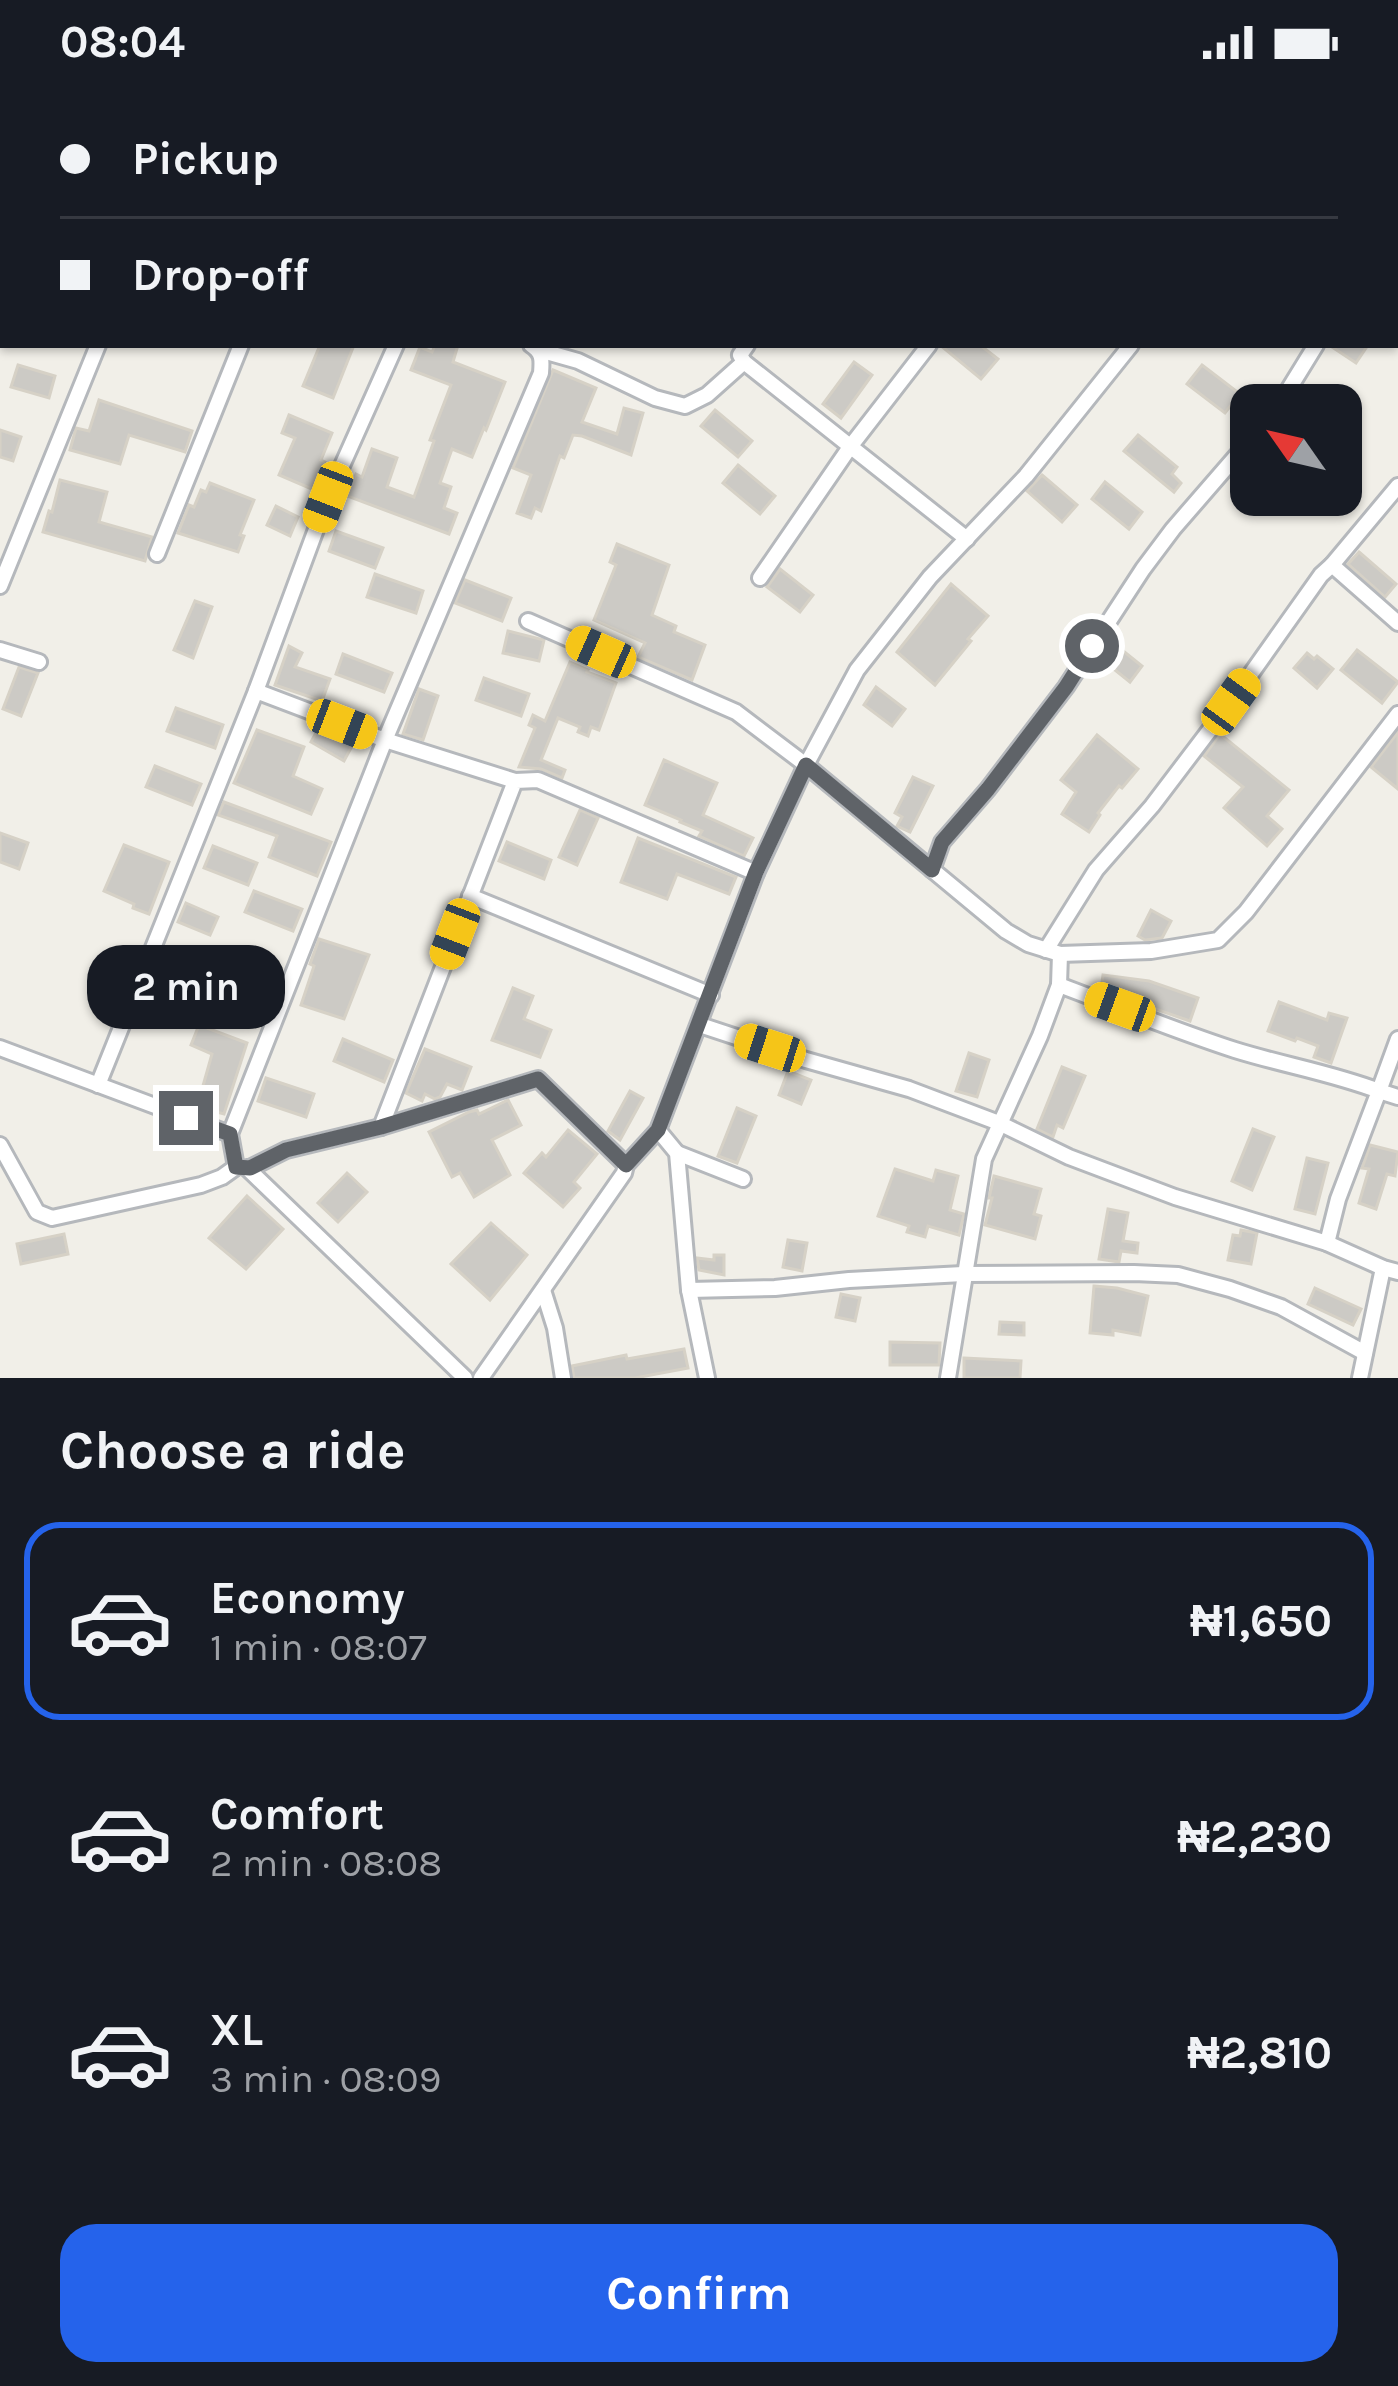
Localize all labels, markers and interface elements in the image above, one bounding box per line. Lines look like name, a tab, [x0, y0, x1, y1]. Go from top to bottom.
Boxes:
text: 08:04	[60, 16, 185, 68]
text: Pickup	[132, 133, 279, 185]
text: Drop-off	[132, 249, 309, 301]
north arrow	[1230, 384, 1362, 516]
map controls	[1230, 384, 1362, 516]
car	[298, 457, 358, 537]
route start	[1065, 619, 1119, 673]
car	[561, 621, 641, 683]
car	[1195, 662, 1267, 742]
car	[302, 694, 382, 754]
car	[425, 894, 485, 974]
callout: 2 min	[87, 944, 285, 1028]
text: 2 min	[132, 964, 240, 1010]
car	[1080, 978, 1160, 1036]
car	[730, 1020, 810, 1076]
route end	[159, 1091, 213, 1145]
text: Choose a ride	[60, 1418, 406, 1482]
icon: car	[66, 1567, 174, 1675]
text: Economy	[210, 1572, 405, 1624]
text: ₦1,650	[1190, 1595, 1332, 1647]
text: 1 min · 08:07	[210, 1624, 427, 1670]
icon: car	[66, 1783, 174, 1891]
text: Comfort	[210, 1788, 384, 1840]
text: ₦2,230	[1177, 1811, 1332, 1863]
text: 2 min · 08:08	[210, 1840, 442, 1886]
icon: car	[66, 1999, 174, 2107]
text: XL	[210, 2004, 263, 2056]
text: ₦2,810	[1187, 2027, 1332, 2079]
text: 3 min · 08:09	[210, 2056, 441, 2102]
button: Confirm	[60, 2224, 1338, 2362]

